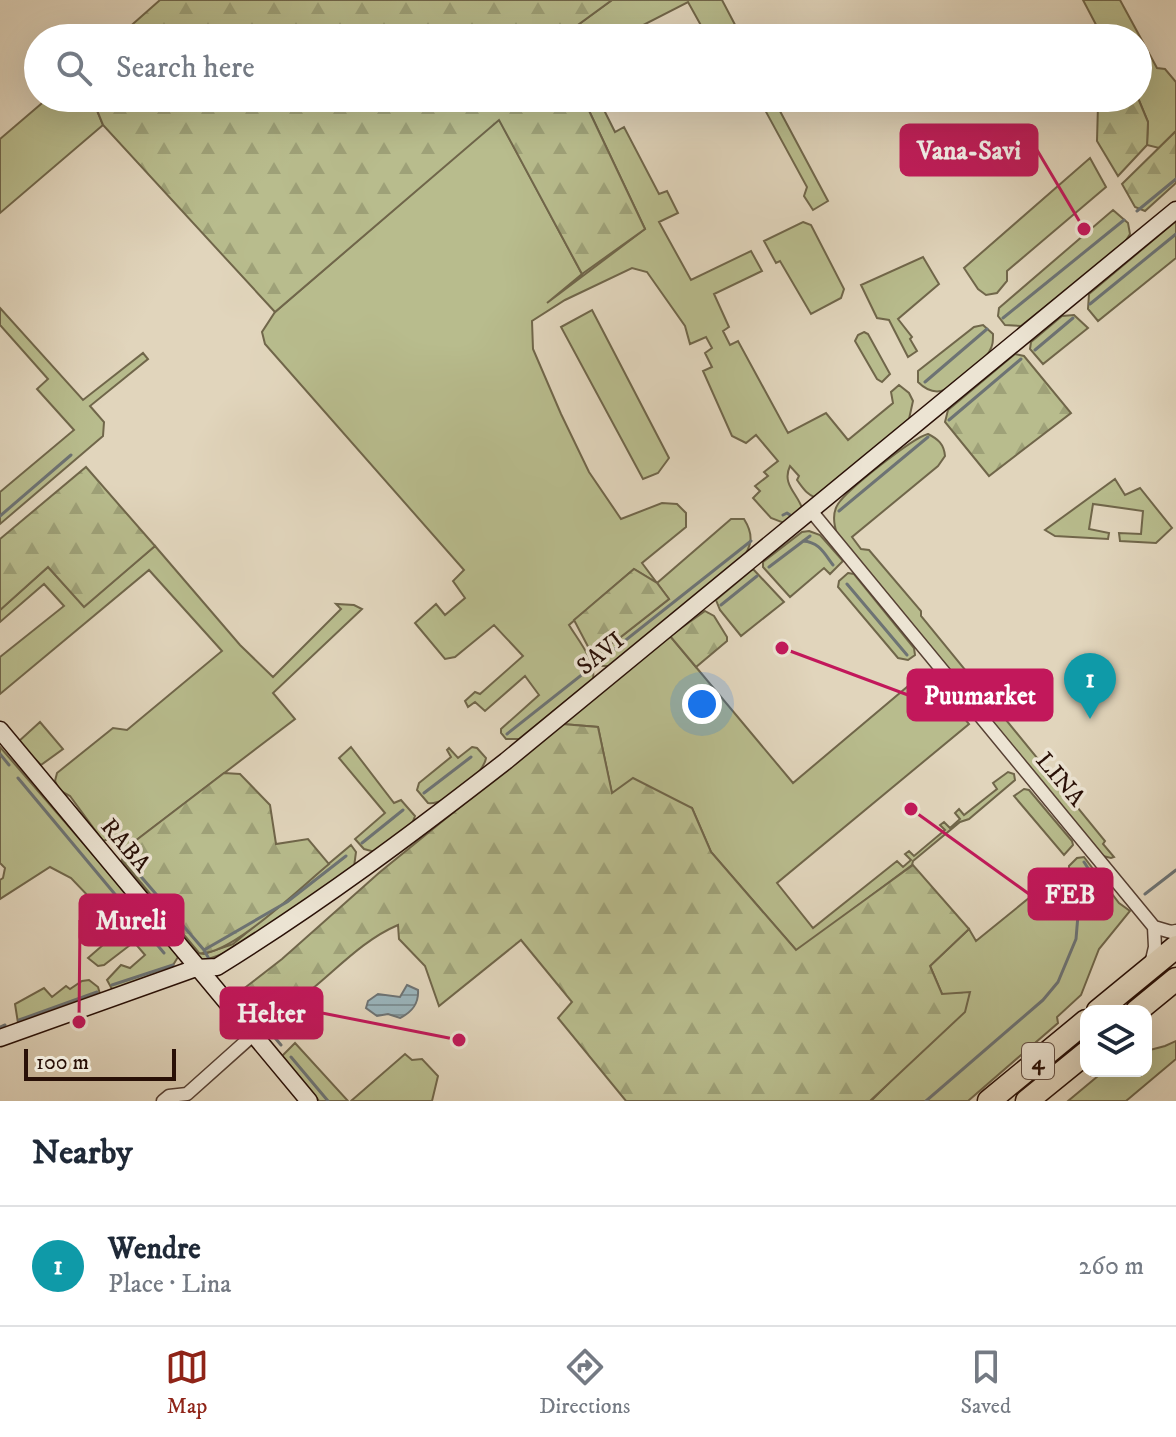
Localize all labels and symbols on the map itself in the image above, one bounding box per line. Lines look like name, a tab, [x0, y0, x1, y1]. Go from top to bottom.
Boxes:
callout: Vana-Savi	[901, 125, 1037, 175]
text: Vana-Savi	[916, 135, 1021, 168]
street label: SAVI	[571, 626, 630, 682]
pin: 1	[1064, 653, 1116, 719]
callout: Puumarket	[908, 670, 1052, 720]
text: Puumarket	[924, 680, 1037, 713]
your location	[682, 684, 722, 724]
street label: LINA	[1029, 746, 1092, 813]
street label: RABA	[94, 812, 157, 879]
callout: FEB	[1029, 869, 1112, 919]
text: FEB	[1045, 879, 1095, 912]
callout: Mureli	[80, 895, 183, 945]
text: Mureli	[96, 905, 167, 938]
callout: Helter	[221, 988, 322, 1038]
text: Helter	[237, 998, 306, 1031]
road number: 4	[1022, 1043, 1054, 1079]
scale bar	[24, 1045, 176, 1081]

